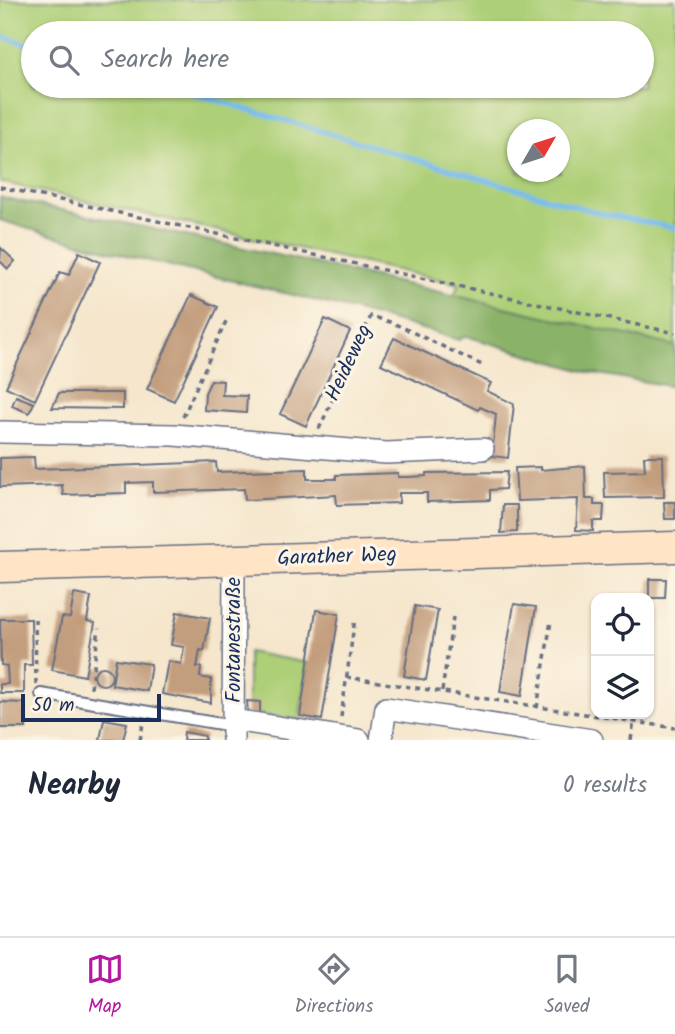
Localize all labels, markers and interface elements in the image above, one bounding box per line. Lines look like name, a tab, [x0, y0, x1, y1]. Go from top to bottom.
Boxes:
search box	[21, 21, 654, 98]
text: Search here	[101, 39, 229, 81]
icon: search	[45, 41, 83, 79]
north arrow	[507, 119, 570, 182]
street label: Heideweg	[317, 319, 381, 407]
street label: Garather Weg	[277, 538, 397, 576]
street label: Fontanestraße	[218, 576, 251, 703]
map controls	[591, 593, 654, 719]
button: locate	[591, 593, 654, 656]
button: layers	[591, 656, 654, 719]
scale bar	[21, 691, 161, 723]
text: 50 m	[32, 691, 74, 721]
text: Nearby	[28, 762, 120, 810]
text: 0 results	[563, 768, 647, 804]
tab: Map	[86, 950, 124, 1022]
tab: Directions	[295, 950, 373, 1022]
tab: Saved	[544, 950, 589, 1022]

